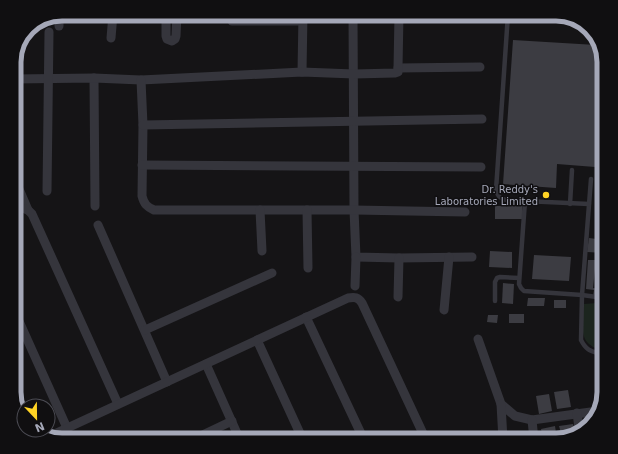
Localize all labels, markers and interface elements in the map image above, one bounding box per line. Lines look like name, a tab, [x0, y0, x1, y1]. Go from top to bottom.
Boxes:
place label: Dr. Reddy's Laboratories Limited	[435, 184, 538, 207]
marker: Dr. Reddy's Laboratories Limited	[541, 190, 551, 200]
north arrow	[16, 398, 56, 438]
text: N	[33, 419, 46, 435]

